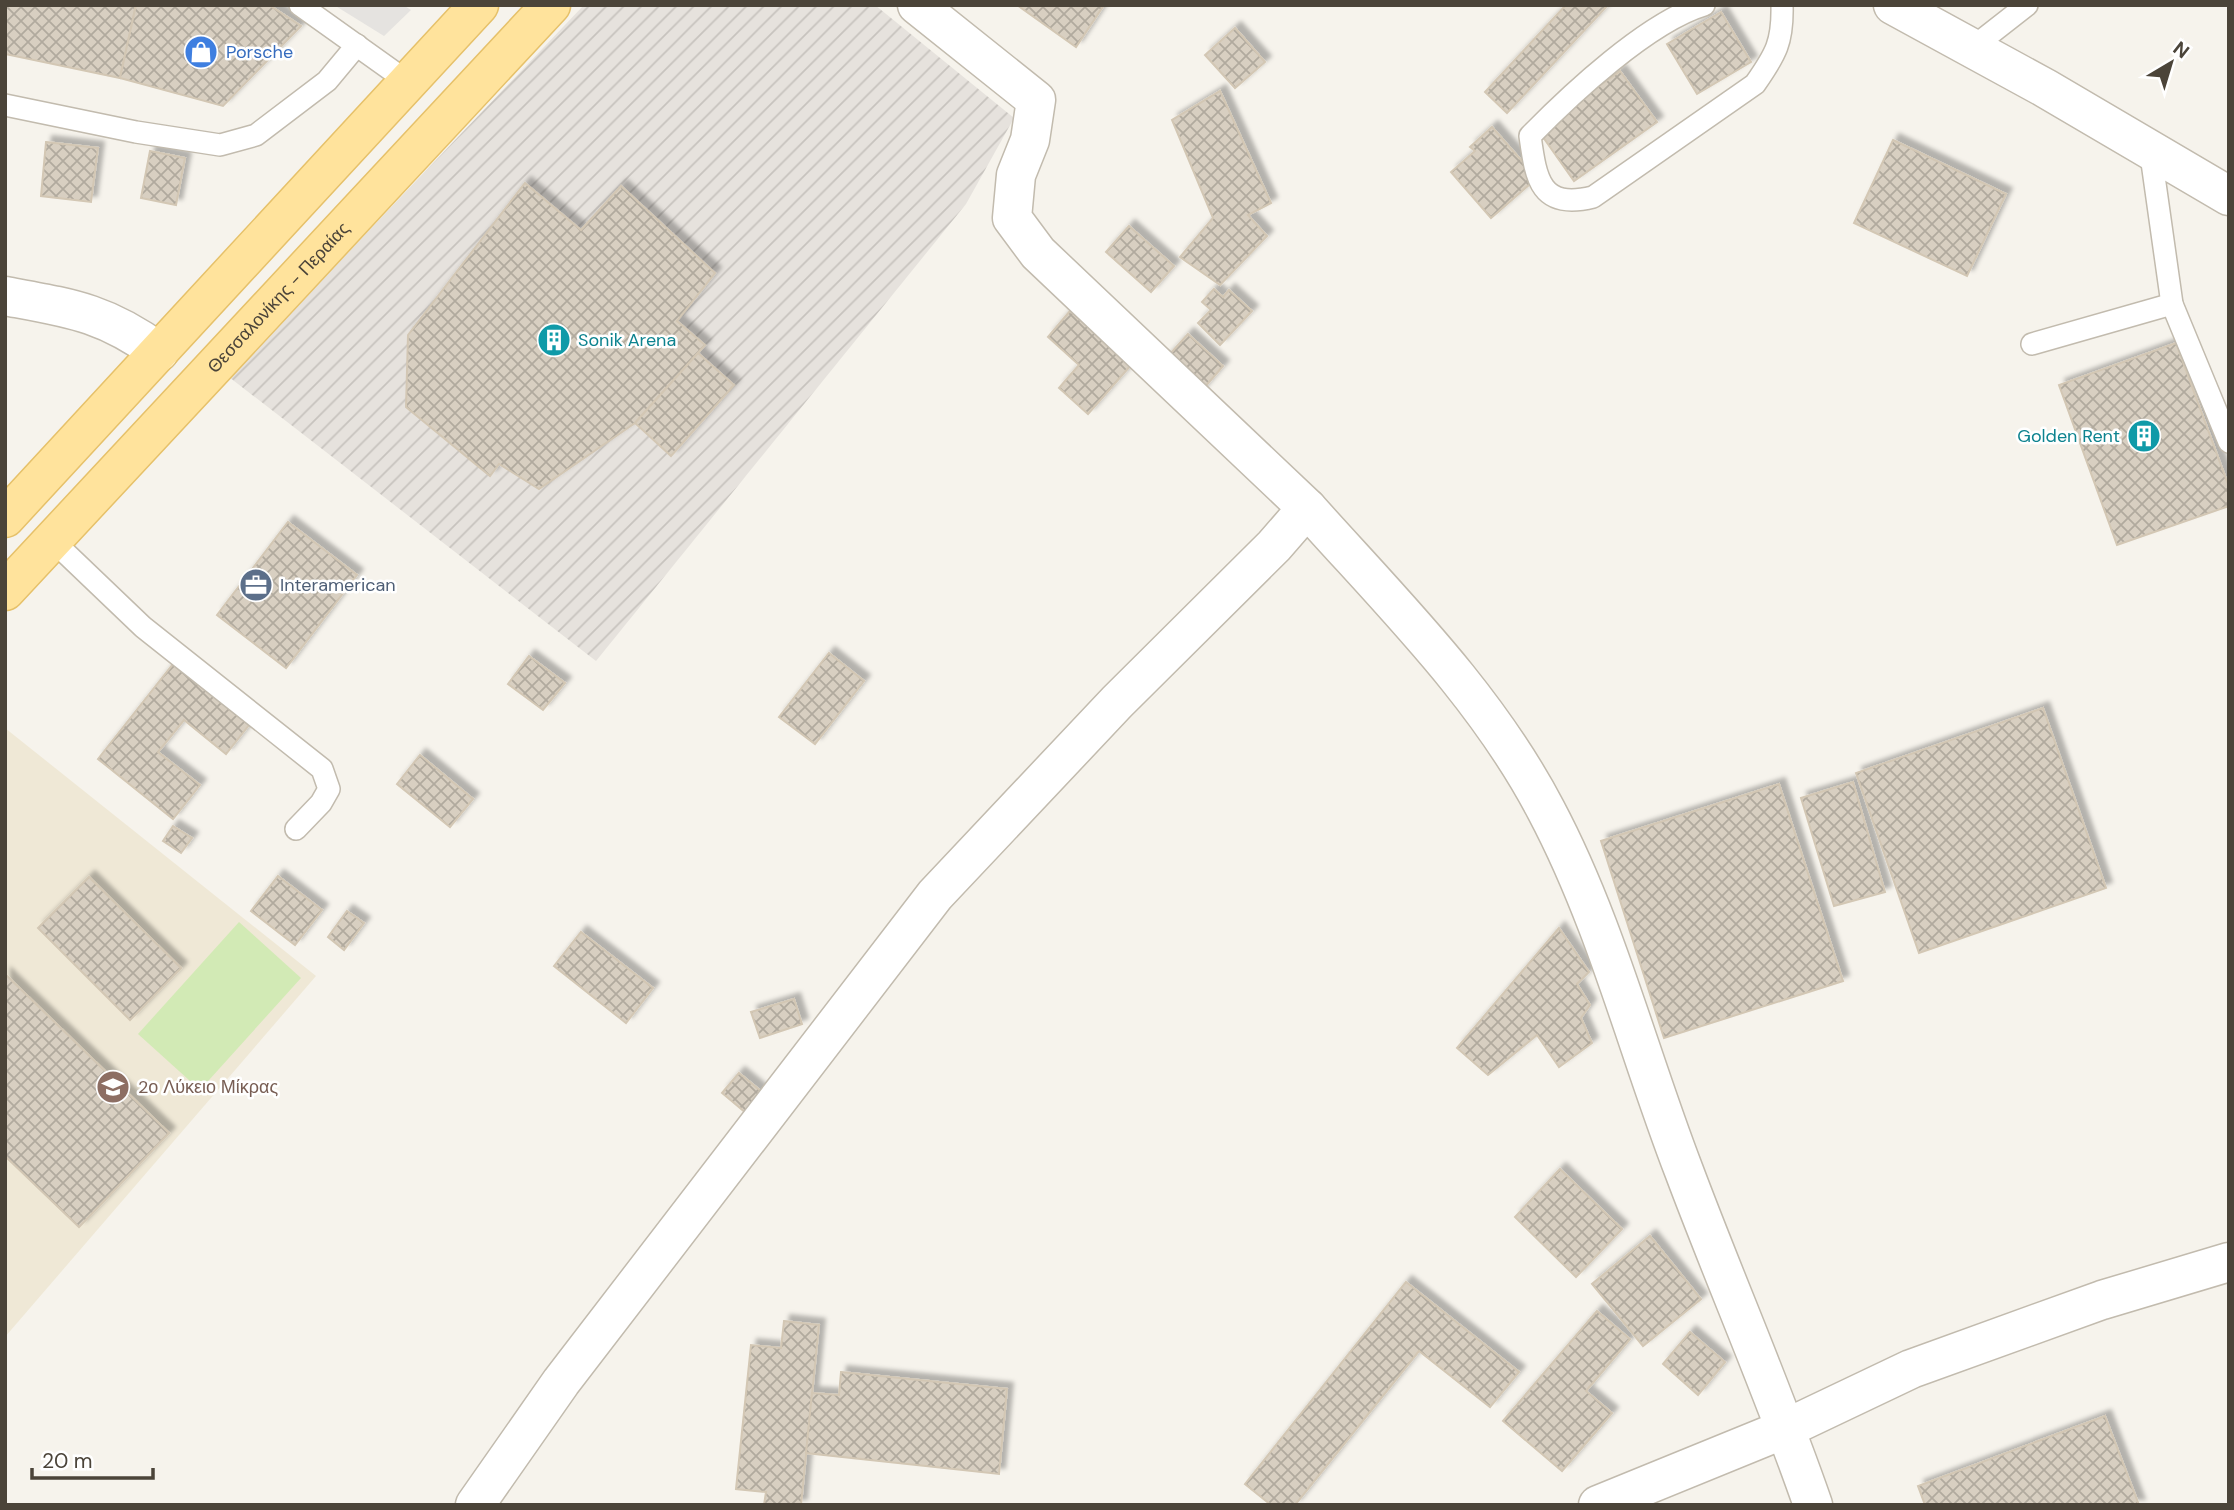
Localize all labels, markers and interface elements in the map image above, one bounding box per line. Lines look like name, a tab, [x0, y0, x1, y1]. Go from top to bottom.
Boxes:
north arrow	[2136, 28, 2206, 98]
shop icon: Porsche	[182, 33, 220, 71]
text: N	[2168, 36, 2194, 64]
place label: Porsche	[226, 40, 293, 64]
street label: Θεσσαλονίκης - Περαίας	[202, 217, 355, 378]
building icon: Sonik Arena	[535, 321, 573, 359]
place label: Sonik Arena	[578, 328, 676, 352]
building icon: Golden Rent	[2125, 417, 2163, 455]
place label: Golden Rent	[2017, 424, 2120, 448]
office icon: Interamerican	[237, 566, 275, 604]
place label: Interamerican	[280, 573, 396, 597]
school or university icon: 2ο Λύκειο Μίκρας	[94, 1068, 132, 1106]
place label: 2ο Λύκειο Μίκρας	[138, 1075, 278, 1099]
scale bar	[32, 1436, 152, 1480]
text: 20 m	[42, 1447, 93, 1475]

